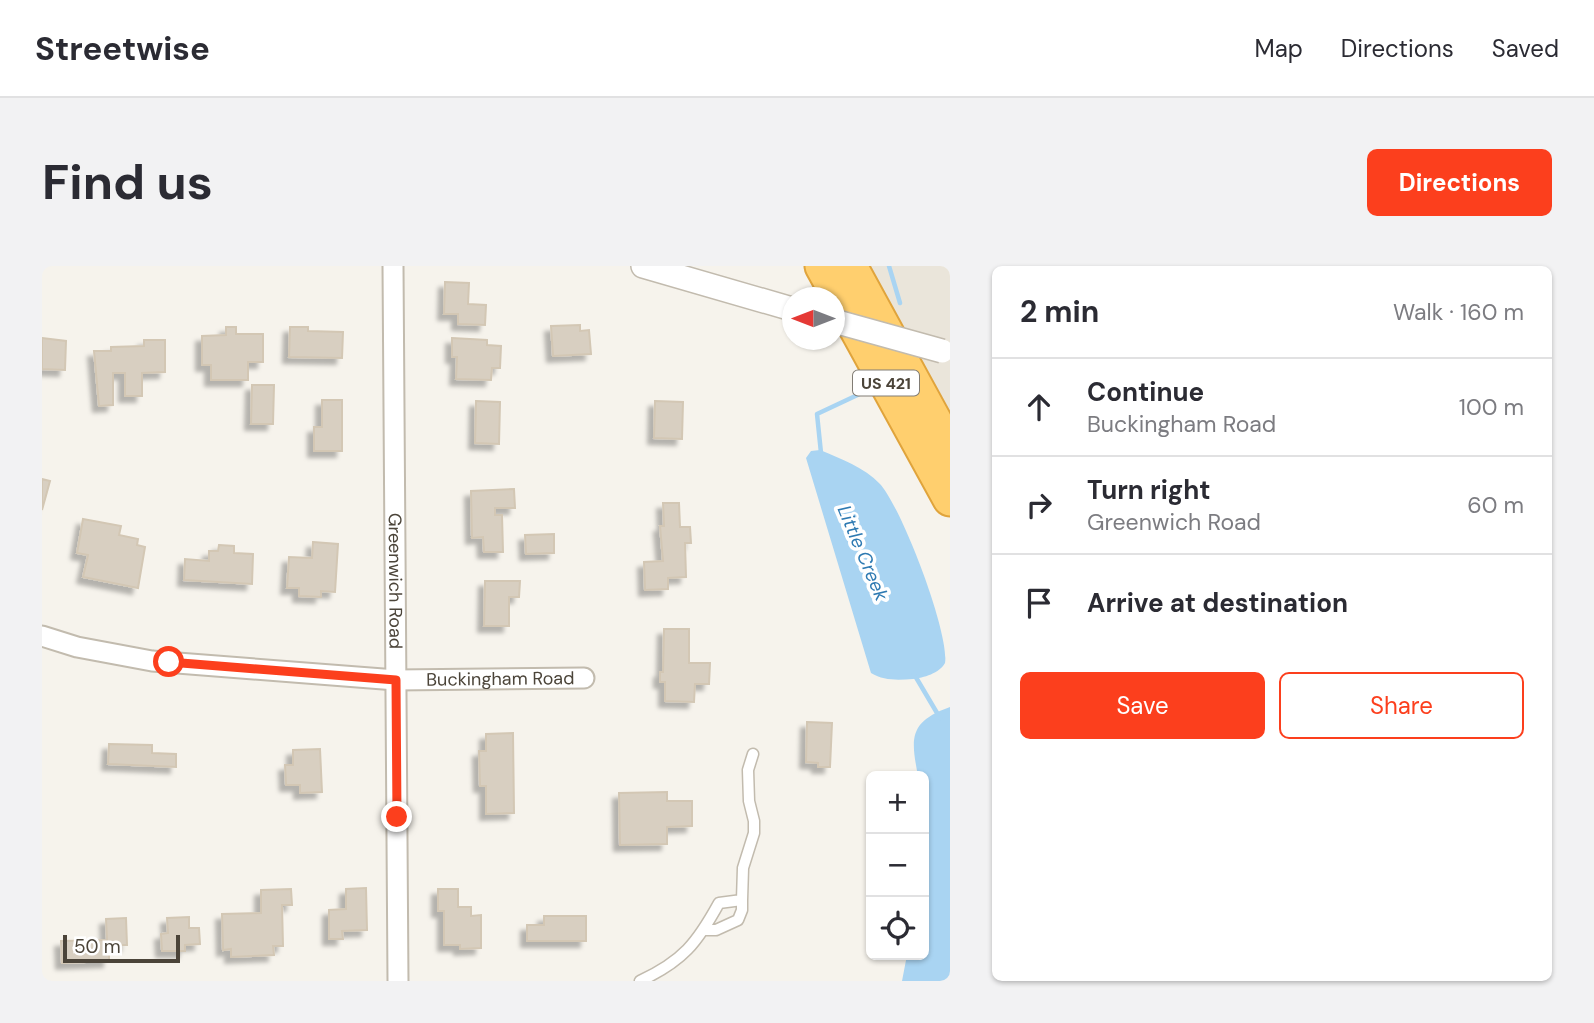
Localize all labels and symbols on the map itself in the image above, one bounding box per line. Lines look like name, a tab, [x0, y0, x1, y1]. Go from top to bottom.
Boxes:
north arrow	[782, 287, 845, 350]
road number: US 421	[853, 371, 919, 396]
water label: Little Creek	[832, 501, 894, 605]
street label: Greenwich Road	[383, 513, 408, 649]
route start	[153, 646, 184, 677]
street label: Buckingham Road	[426, 666, 575, 692]
route end	[381, 801, 412, 832]
scale bar	[63, 932, 180, 964]

